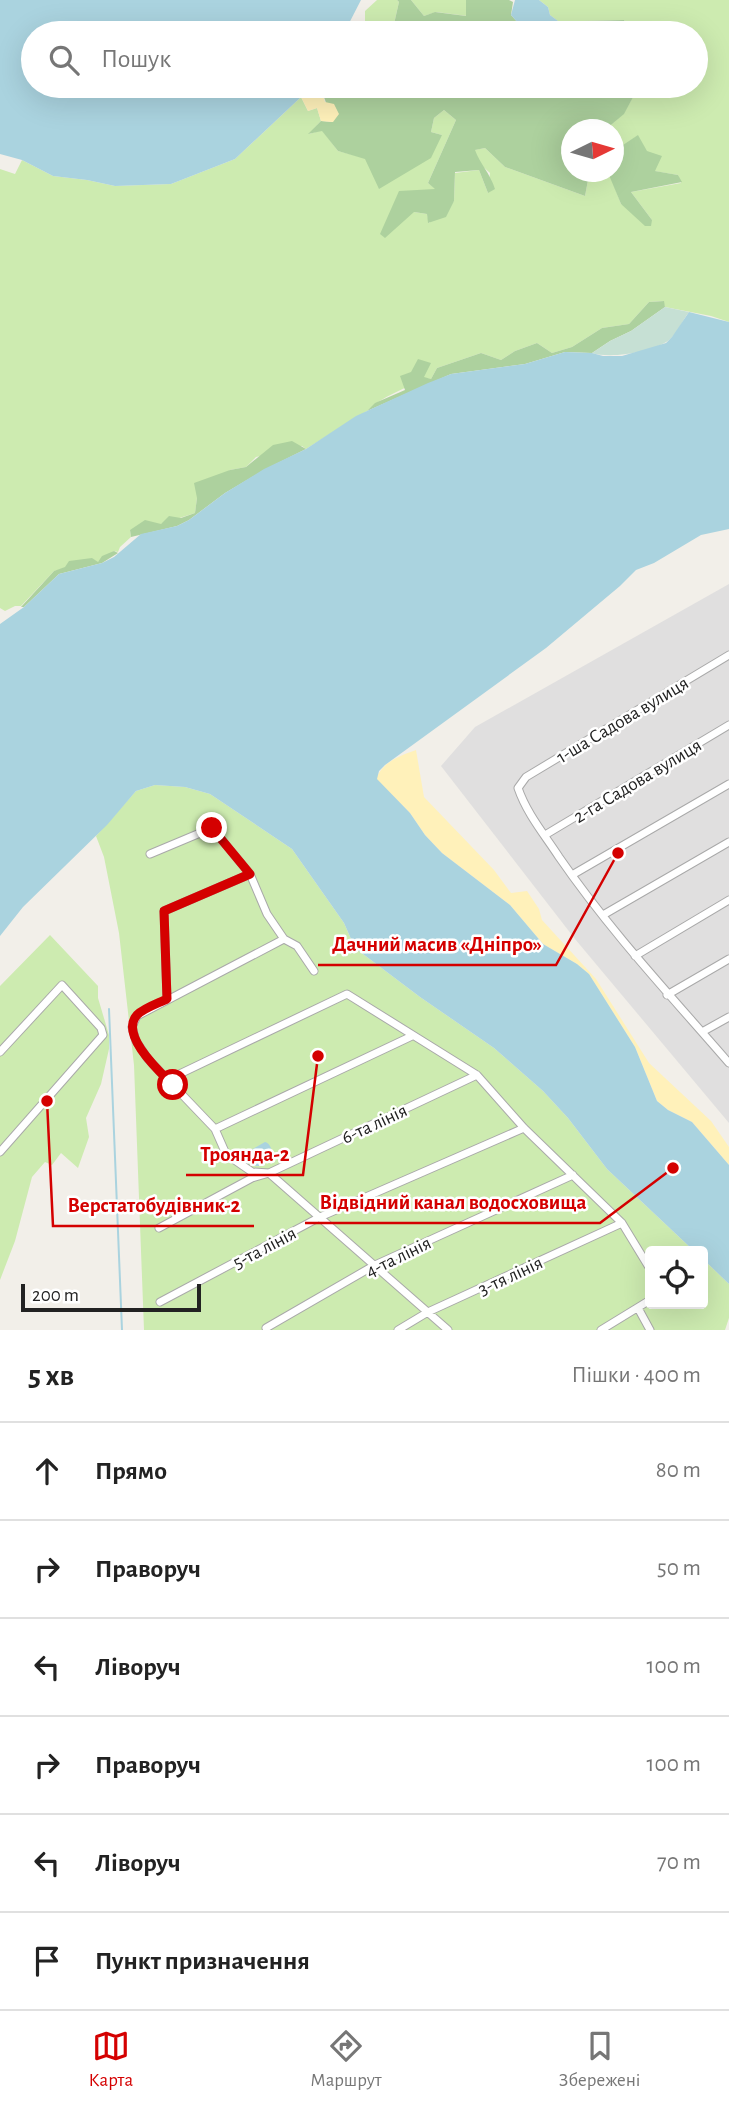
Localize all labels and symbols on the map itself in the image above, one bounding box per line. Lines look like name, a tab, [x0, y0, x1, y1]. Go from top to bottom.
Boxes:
north arrow	[561, 119, 624, 182]
street label: 1-ша Садова вулиця	[553, 673, 692, 767]
street label: 2-га Садова вулиця	[571, 736, 705, 827]
route end	[196, 812, 227, 843]
callout: Дачний масив «Дніпро»	[318, 923, 556, 965]
text: Дачний масив «Дніпро»	[332, 934, 542, 955]
route start	[157, 1069, 188, 1100]
street label: 6-та лінія	[339, 1101, 410, 1148]
callout: Троянда-2	[186, 1133, 303, 1175]
text: Троянда-2	[200, 1144, 290, 1165]
callout: Відвідний канал водосховища	[305, 1181, 600, 1223]
callout: Верстатобудівник-2	[53, 1184, 254, 1226]
text: Відвідний канал водосховища	[320, 1192, 586, 1213]
text: Верстатобудівник-2	[67, 1195, 241, 1216]
street label: 5-та лінія	[230, 1224, 300, 1273]
street label: 4-та лінія	[363, 1233, 434, 1281]
street label: 3-тя лінія	[476, 1253, 546, 1299]
scale bar	[21, 1281, 201, 1313]

